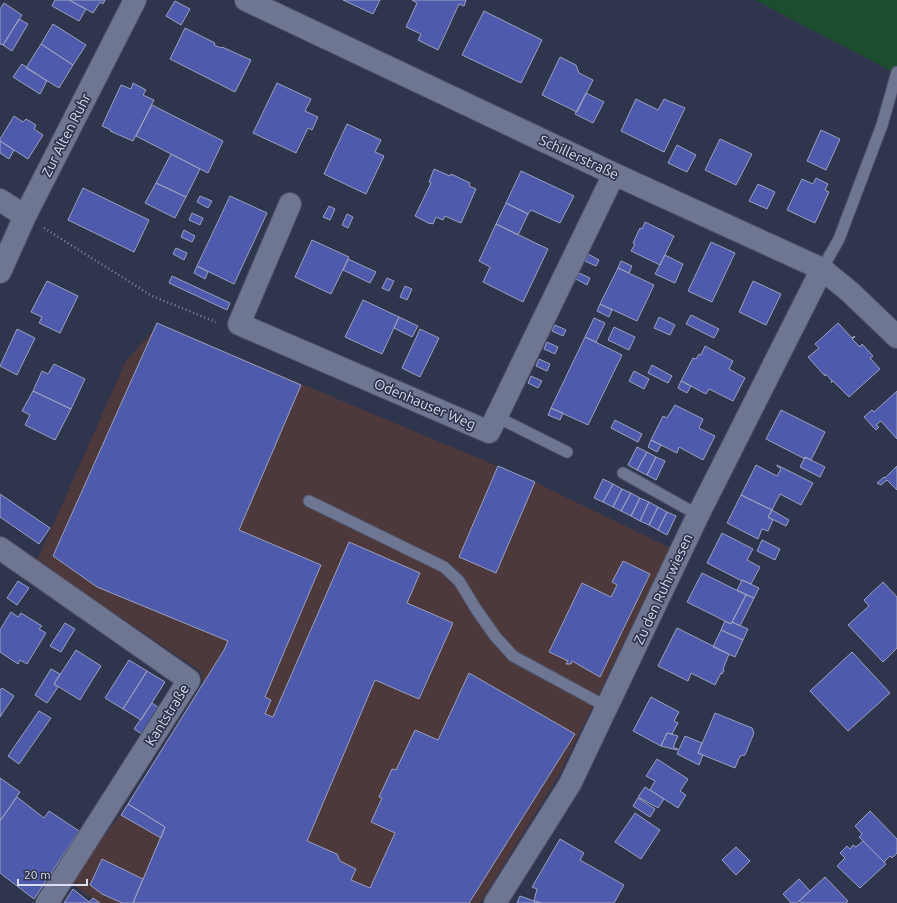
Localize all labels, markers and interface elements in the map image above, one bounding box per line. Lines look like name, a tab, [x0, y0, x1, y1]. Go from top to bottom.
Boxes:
street label: Zur Alten Ruhr	[38, 90, 94, 179]
street label: Schillerstraße	[537, 132, 621, 182]
street label: Odenhauser Weg	[372, 375, 478, 433]
street label: Zu den Ruhrwiesen	[630, 531, 696, 647]
street label: Kantstraße	[142, 681, 192, 749]
scale bar	[18, 861, 87, 887]
text: 20 m	[24, 868, 51, 881]

